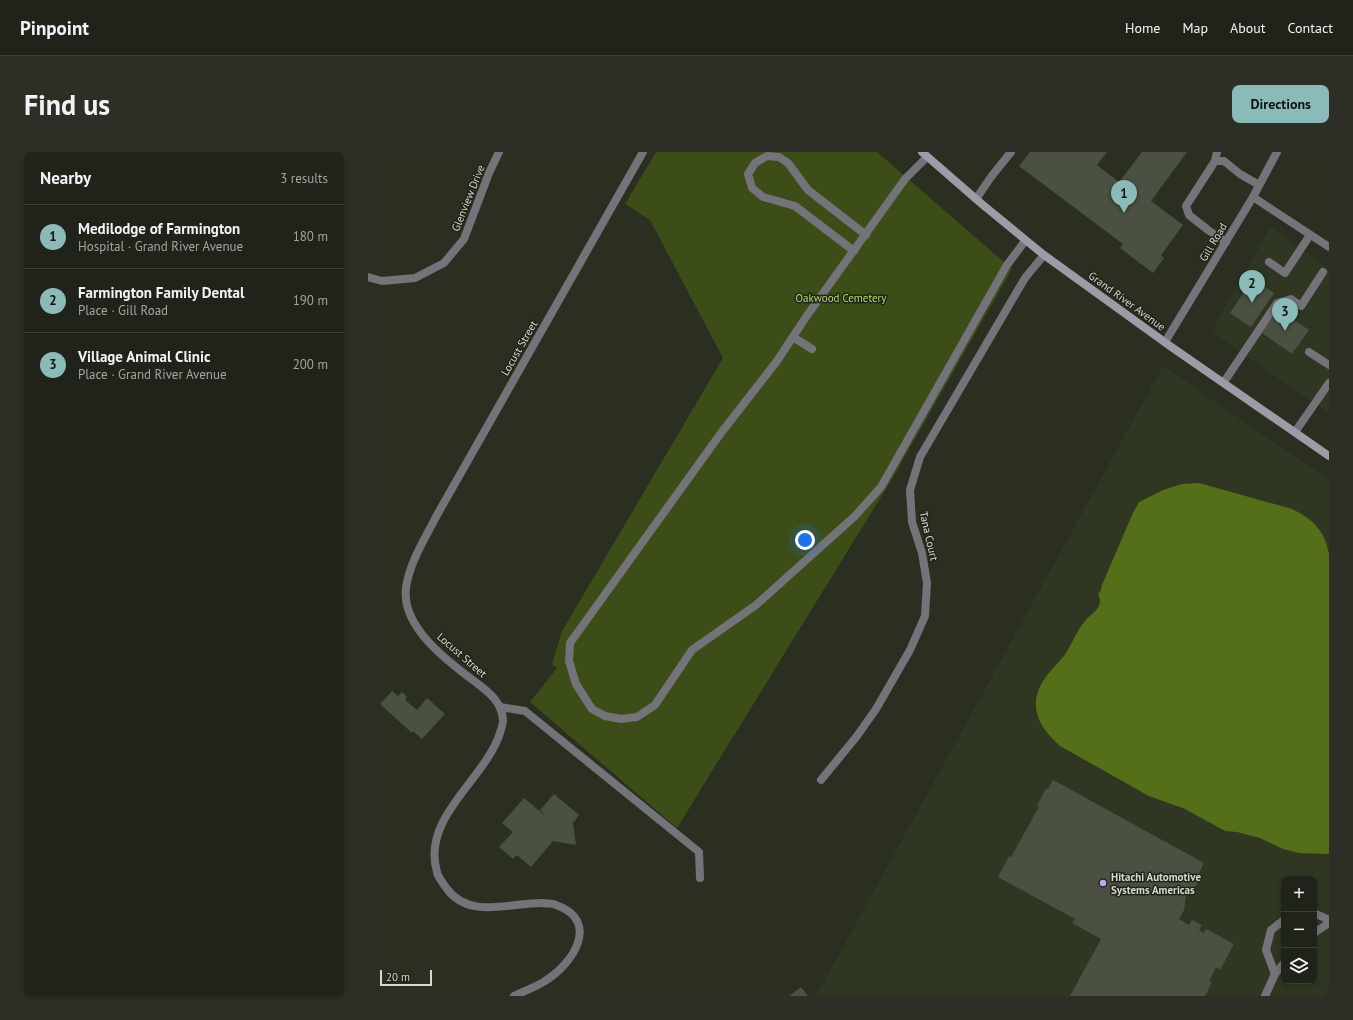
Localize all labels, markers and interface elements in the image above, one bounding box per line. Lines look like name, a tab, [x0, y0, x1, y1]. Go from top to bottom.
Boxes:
text: Pinpoint	[20, 16, 89, 40]
text: Home	[1125, 19, 1160, 37]
text: Map	[1182, 19, 1208, 37]
text: About	[1230, 19, 1266, 37]
text: Contact	[1288, 19, 1333, 37]
button: Directions	[1232, 85, 1329, 123]
text: Find us	[24, 86, 110, 123]
street label: Glenview Drive	[448, 162, 488, 233]
text: Nearby	[40, 167, 91, 189]
text: 3 results	[280, 170, 328, 187]
pin: 1	[1111, 180, 1137, 213]
text: Medilodge of Farmington	[78, 219, 240, 238]
street label: Gill Road	[1196, 220, 1230, 264]
text: 1	[49, 228, 57, 245]
text: 180 m	[293, 228, 328, 245]
text: Hospital · Grand River Avenue	[78, 238, 243, 255]
street label: Grand River Avenue	[1086, 268, 1169, 334]
pin: 2	[1239, 270, 1265, 303]
text: Farmington Family Dental	[78, 283, 244, 302]
park label: Oakwood Cemetery	[796, 291, 887, 305]
text: 2	[49, 292, 57, 309]
text: 190 m	[293, 292, 328, 309]
pin: 3	[1272, 298, 1298, 331]
text: Place · Gill Road	[78, 302, 168, 319]
street label: Locust Street	[498, 318, 541, 378]
text: Village Animal Clinic	[78, 347, 211, 366]
text: 3	[49, 356, 57, 373]
text: 200 m	[293, 356, 328, 373]
text: Place · Grand River Avenue	[78, 366, 227, 383]
street label: Tana Court	[917, 510, 942, 562]
your location	[795, 530, 815, 550]
street label: Locust Street	[434, 630, 490, 681]
place label: Hitachi Automotive Systems Americas	[1111, 870, 1201, 897]
map controls	[1281, 876, 1317, 984]
button: +	[1281, 876, 1317, 912]
marker: Hitachi Automotive Systems Americas	[1098, 878, 1108, 888]
button: −	[1281, 912, 1317, 948]
button: layers	[1281, 948, 1317, 984]
scale bar	[380, 968, 432, 987]
text: 20 m	[386, 970, 410, 984]

